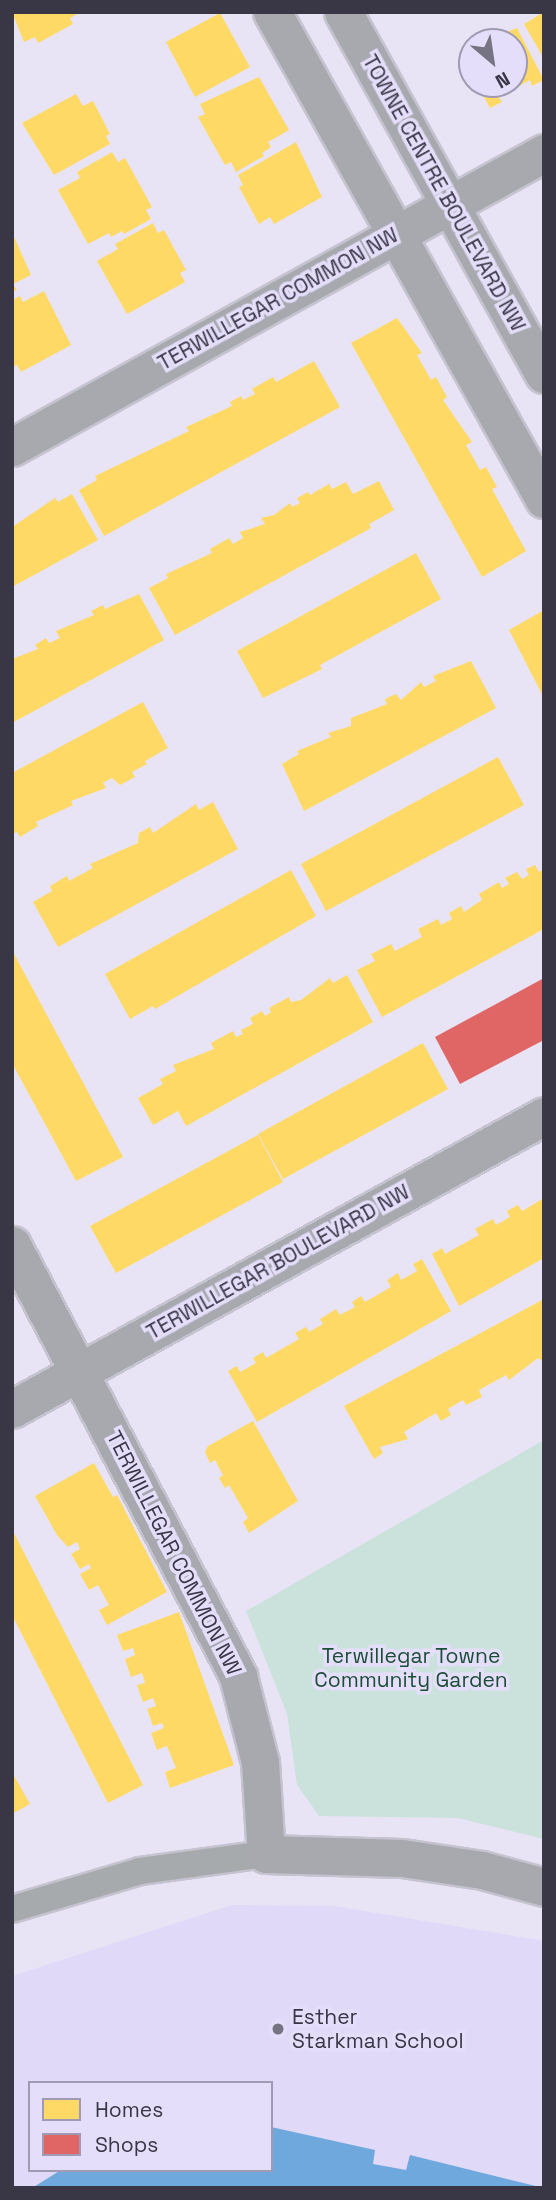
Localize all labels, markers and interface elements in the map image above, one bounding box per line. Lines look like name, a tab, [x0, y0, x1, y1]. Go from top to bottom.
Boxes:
north arrow	[458, 28, 528, 98]
street label: TOWNE CENTRE BOULEVARD NW	[357, 50, 531, 336]
street label: TERWILLEGAR COMMON NW	[153, 222, 403, 376]
street label: TERWILLEGAR BOULEVARD NW	[142, 1179, 414, 1345]
street label: TERWILLEGAR COMMON NW	[101, 1427, 247, 1679]
park label: Terwillegar Towne Community Garden	[314, 1643, 508, 1693]
place label: Esther Starkman School	[292, 2004, 464, 2054]
marker: Esther Starkman School	[270, 2021, 286, 2037]
legend	[28, 2081, 273, 2172]
text: Homes	[95, 2096, 163, 2123]
text: Shops	[95, 2131, 158, 2158]

